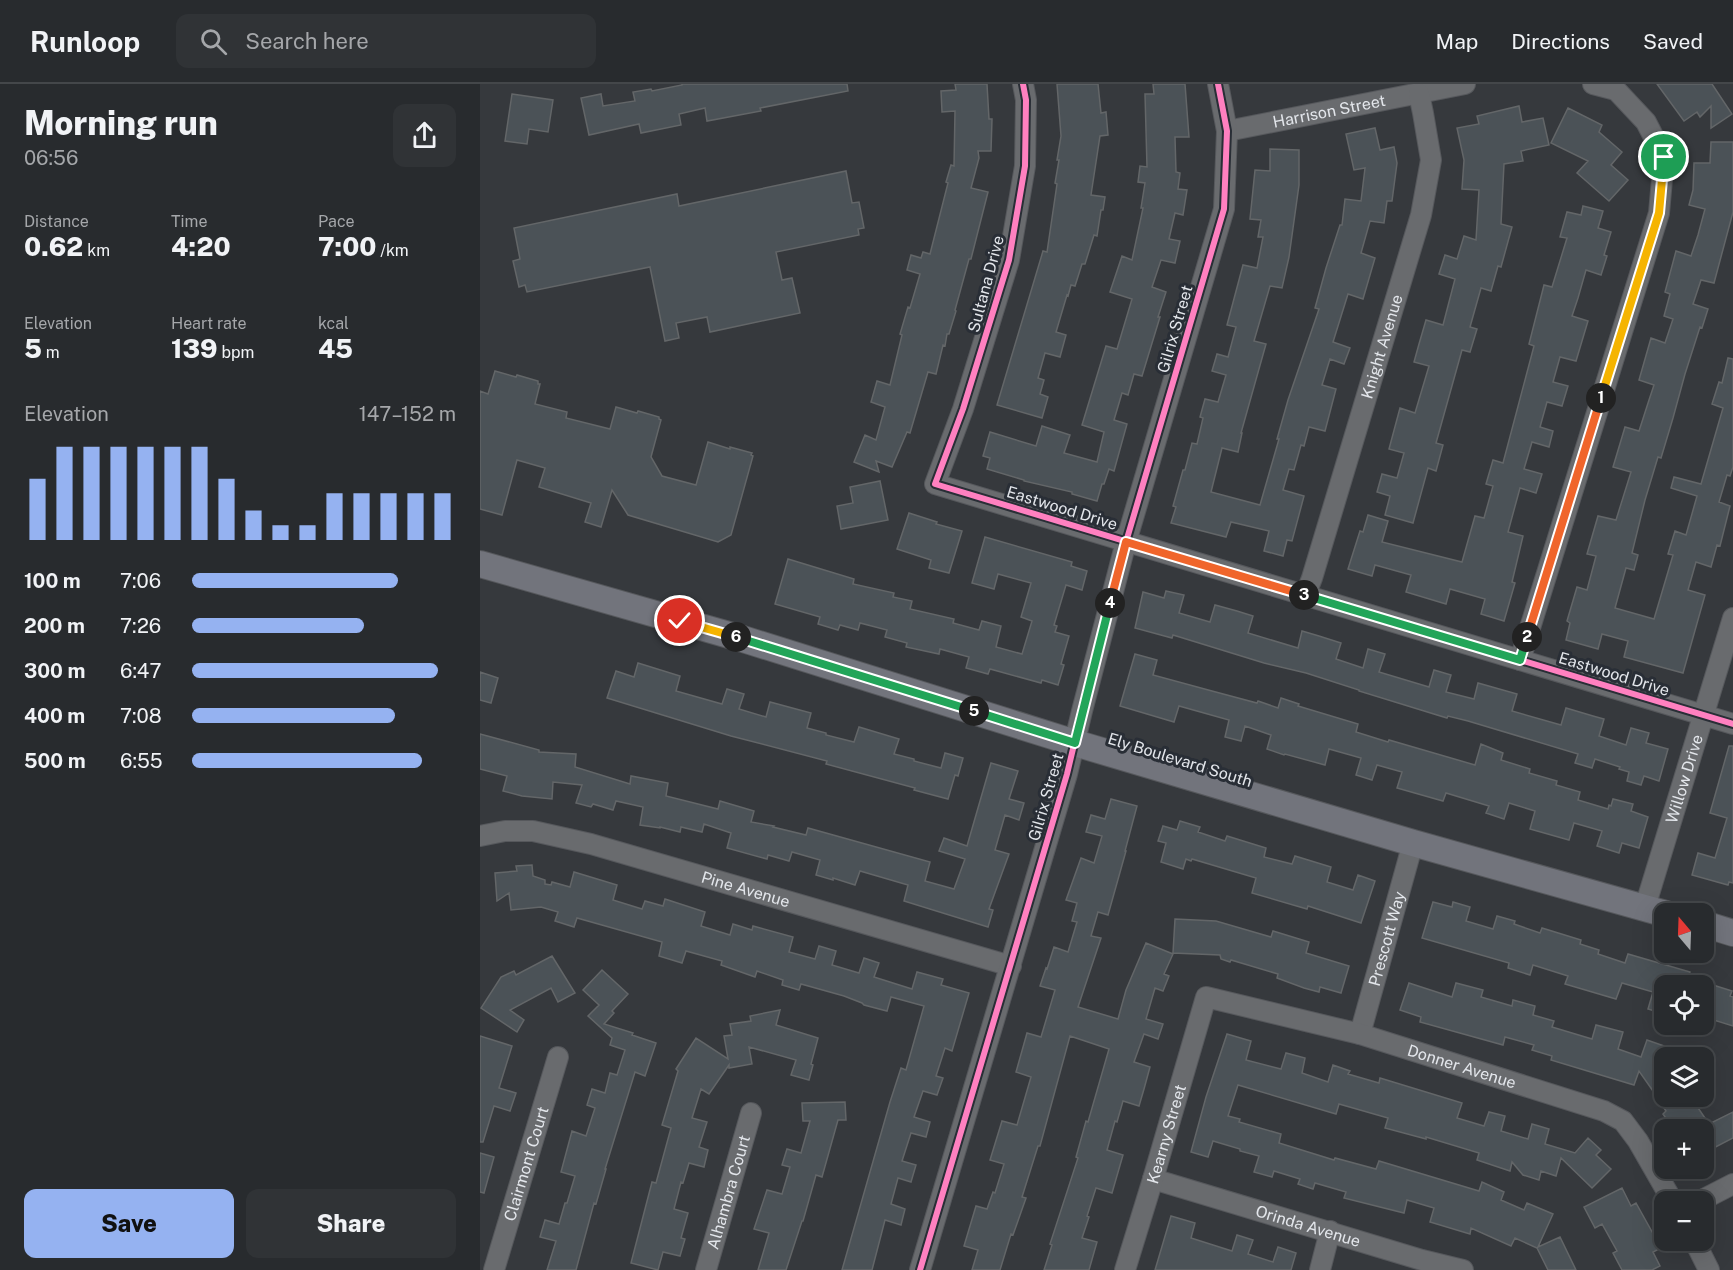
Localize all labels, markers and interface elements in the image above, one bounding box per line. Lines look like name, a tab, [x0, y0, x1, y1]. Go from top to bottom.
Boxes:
search box	[176, 14, 596, 68]
text: Runloop	[30, 25, 140, 58]
icon: search	[197, 25, 230, 58]
text: Search here	[245, 28, 369, 54]
text: Map	[1436, 29, 1478, 54]
text: Directions	[1511, 29, 1610, 54]
text: Saved	[1643, 29, 1703, 54]
street label: Harrison Street	[1271, 90, 1387, 131]
text: Morning run	[24, 104, 218, 142]
button: share	[393, 104, 456, 167]
pin	[1638, 131, 1689, 182]
icon: arrive	[1647, 140, 1680, 173]
text: 06:56	[24, 146, 78, 170]
text: Distance	[24, 212, 89, 231]
text: Time	[171, 212, 207, 231]
text: Pace	[318, 212, 355, 231]
text: 0.62	[24, 231, 83, 262]
text: 4:20	[171, 231, 231, 262]
text: 7:00	[318, 231, 376, 262]
street label: Sultana Drive	[964, 233, 1008, 335]
text: km	[83, 241, 110, 260]
text: /km	[376, 241, 409, 260]
street label: Gilrix Street	[1153, 283, 1197, 375]
street label: Knight Avenue	[1357, 292, 1406, 401]
text: Elevation	[24, 314, 92, 333]
text: Heart rate	[171, 314, 247, 333]
text: kcal	[318, 314, 349, 333]
text: 5	[24, 333, 42, 364]
text: 139	[171, 333, 218, 364]
text: 45	[318, 333, 353, 364]
text: m	[42, 343, 60, 362]
text: bpm	[218, 343, 254, 362]
pin: 1	[1586, 383, 1616, 413]
text: 1	[1598, 388, 1604, 407]
text: Elevation	[24, 402, 109, 426]
text: 147–152 m	[359, 402, 456, 426]
street label: Eastwood Drive	[1004, 482, 1120, 534]
text: 100 m	[24, 569, 81, 593]
text: 7:06	[120, 569, 161, 593]
pin: 3	[1289, 580, 1319, 610]
text: 3	[1299, 585, 1309, 604]
pin: 4	[1095, 588, 1125, 618]
text: 4	[1105, 593, 1115, 612]
pin	[654, 595, 705, 646]
icon: check	[663, 604, 696, 637]
text: 200 m	[24, 614, 85, 638]
text: 7:26	[120, 614, 161, 638]
pin: 6	[721, 622, 751, 652]
pin: 2	[1512, 622, 1542, 652]
text: 6	[731, 627, 741, 646]
text: 2	[1522, 627, 1532, 646]
street label: Eastwood Drive	[1556, 648, 1672, 700]
text: 300 m	[24, 659, 85, 683]
text: 6:47	[120, 659, 161, 683]
pin: 5	[959, 696, 989, 726]
text: 5	[969, 701, 979, 720]
text: 400 m	[24, 704, 85, 728]
text: 7:08	[120, 704, 162, 728]
street label: Ely Boulevard South	[1106, 729, 1254, 791]
street label: Willow Drive	[1662, 732, 1707, 826]
text: 500 m	[24, 749, 86, 773]
text: 6:55	[120, 749, 163, 773]
street label: Gilrix Street	[1024, 751, 1068, 843]
street label: Pine Avenue	[699, 867, 792, 911]
street label: Prescott Way	[1364, 889, 1409, 988]
north arrow	[1654, 903, 1714, 963]
map controls	[1654, 903, 1714, 1251]
button: locate	[1654, 975, 1714, 1035]
street label: Donner Avenue	[1405, 1040, 1519, 1092]
button: layers	[1654, 1047, 1714, 1107]
street label: Kearny Street	[1143, 1082, 1190, 1186]
street label: Clairmont Court	[500, 1104, 552, 1223]
button: +	[1654, 1119, 1714, 1179]
street label: Alhambra Court	[703, 1133, 754, 1251]
button: Save	[24, 1189, 234, 1258]
button: Share	[246, 1189, 456, 1258]
button: −	[1654, 1191, 1714, 1251]
street label: Orinda Avenue	[1253, 1201, 1363, 1250]

